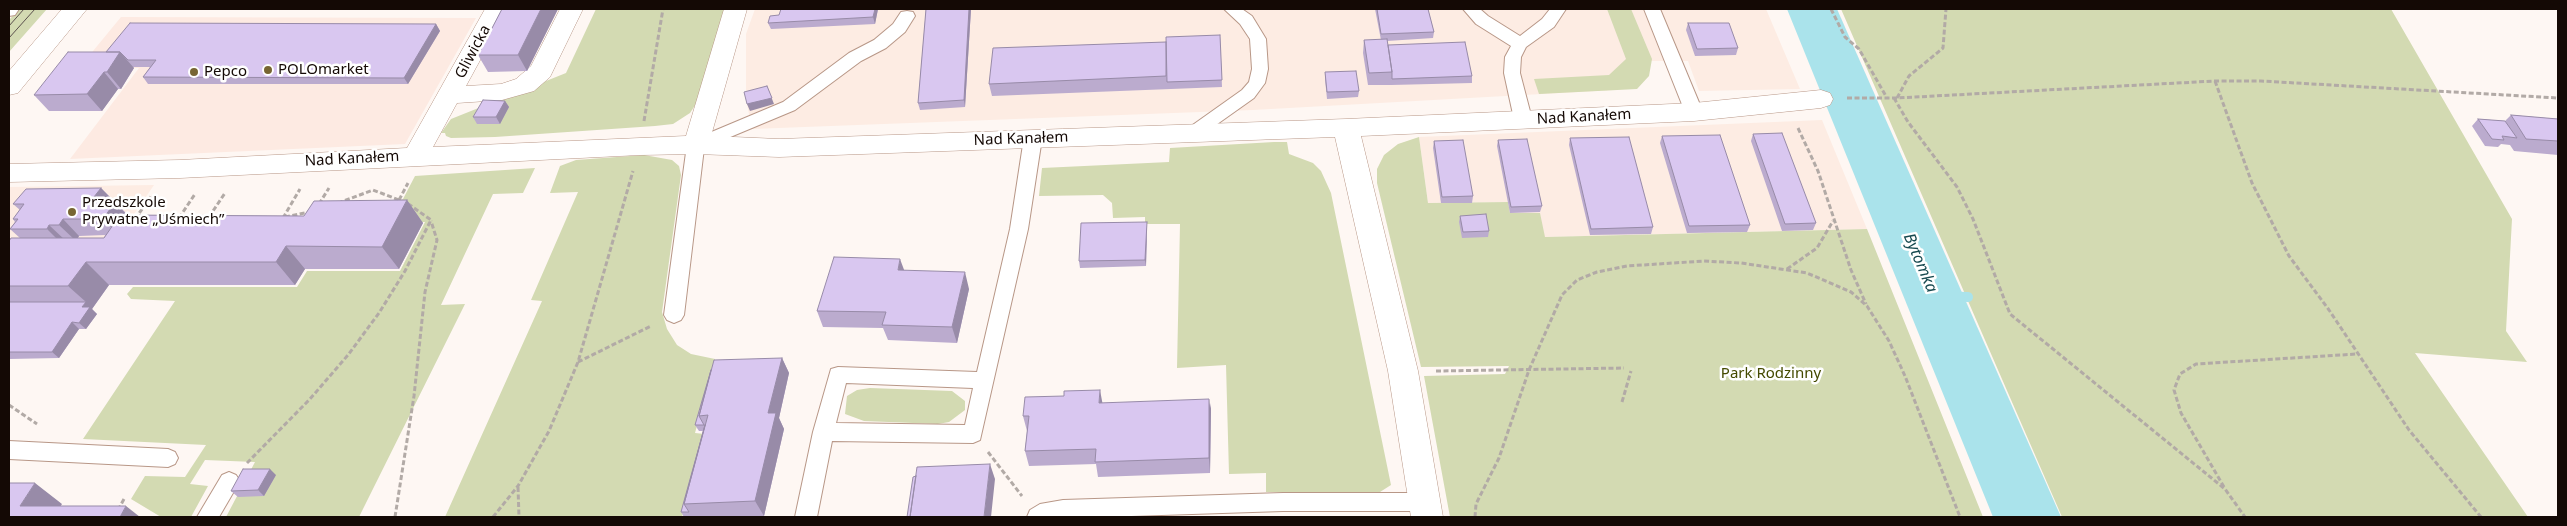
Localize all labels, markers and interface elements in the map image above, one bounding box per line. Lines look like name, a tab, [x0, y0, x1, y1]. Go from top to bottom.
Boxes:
street label: Gliwicka	[451, 22, 495, 82]
place label: POLOmarket	[278, 61, 369, 79]
place label: Pepco	[204, 63, 247, 81]
marker: POLOmarket	[262, 64, 274, 76]
marker: Pepco	[188, 66, 200, 78]
street label: Nad Kanałem	[1536, 106, 1632, 128]
street label: Nad Kanałem	[973, 128, 1069, 150]
street label: Nad Kanałem	[304, 148, 400, 170]
place label: Przedszkole Prywatne „Uśmiech”	[82, 194, 224, 229]
marker: Przedszkole Prywatne „Uśmiech”	[66, 206, 78, 218]
water label: Bytomka	[1899, 231, 1941, 295]
park label: Park Rodzinny	[1721, 365, 1821, 383]

